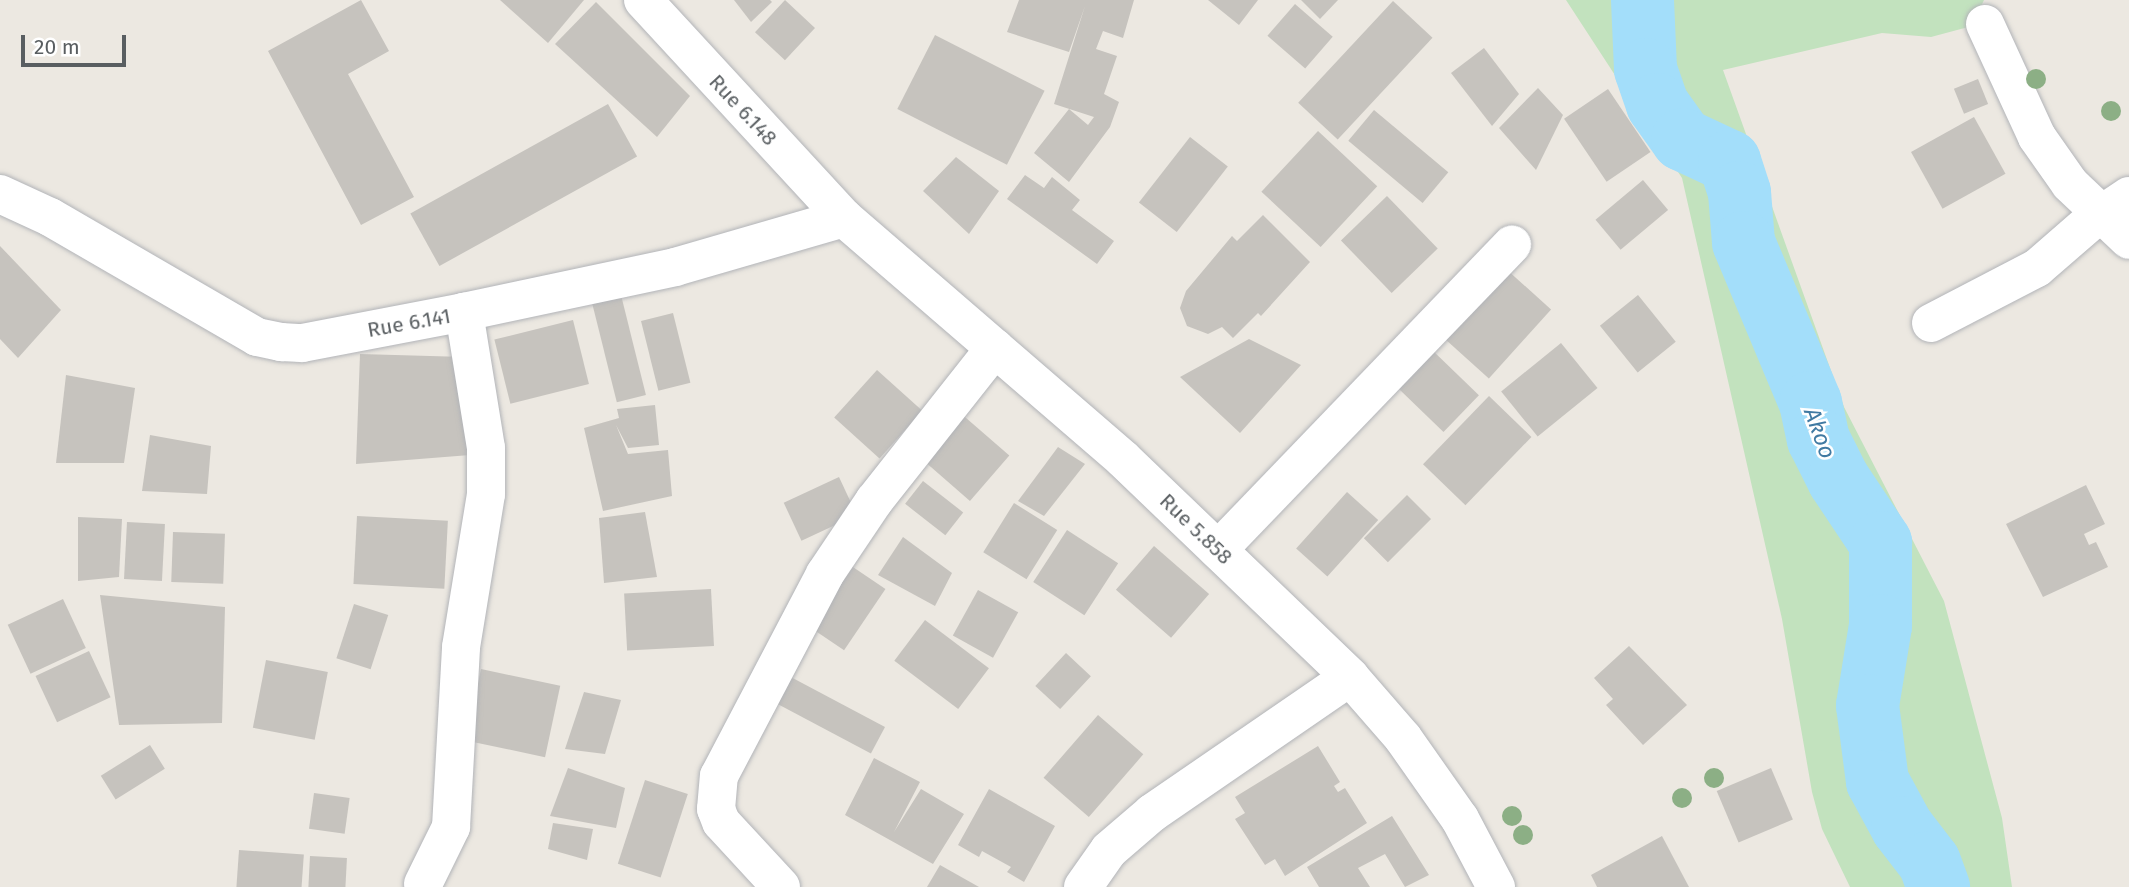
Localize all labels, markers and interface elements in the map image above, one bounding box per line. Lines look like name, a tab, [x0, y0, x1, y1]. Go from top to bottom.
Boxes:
scale bar	[24, 21, 130, 65]
text: 20 m	[34, 34, 80, 60]
street label: Rue 6.148	[704, 69, 782, 151]
street label: Rue 6.141	[365, 303, 453, 343]
water label: Akoo	[1798, 404, 1842, 462]
street label: Rue 5.858	[1154, 488, 1238, 570]

